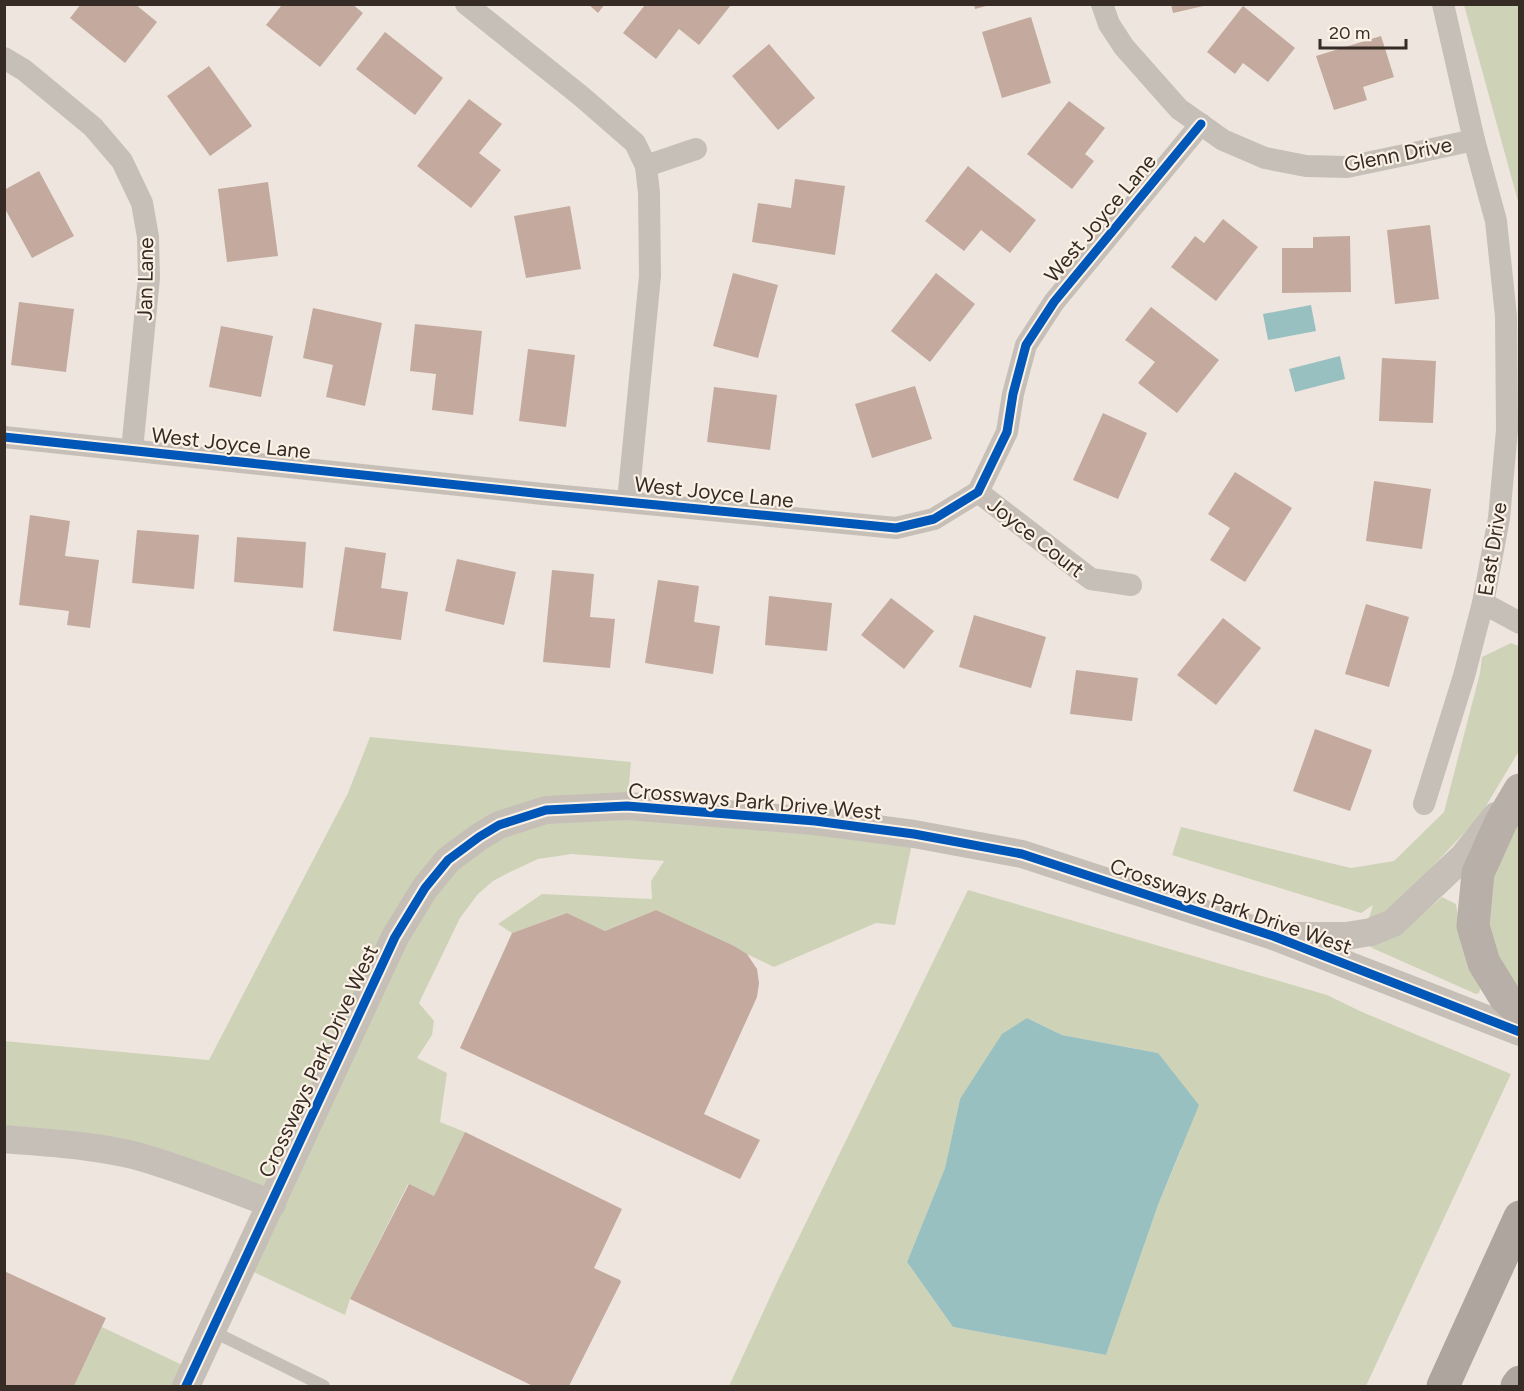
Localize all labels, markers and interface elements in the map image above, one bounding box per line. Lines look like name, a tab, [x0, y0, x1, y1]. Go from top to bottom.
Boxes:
scale bar	[1320, 12, 1406, 50]
text: 20 m	[1329, 22, 1370, 44]
street label: Glenn Drive	[1342, 131, 1454, 177]
street label: West Joyce Lane	[1039, 149, 1161, 287]
street label: Jan Lane	[132, 237, 158, 321]
street label: West Joyce Lane	[150, 422, 312, 464]
street label: West Joyce Lane	[633, 471, 795, 513]
street label: Joyce Court	[983, 492, 1089, 582]
street label: East Drive	[1472, 500, 1512, 598]
street label: Crossways Park Drive West	[627, 777, 883, 825]
street label: Crossways Park Drive West	[1107, 853, 1355, 959]
street label: Crossways Park Drive West	[253, 940, 383, 1181]

